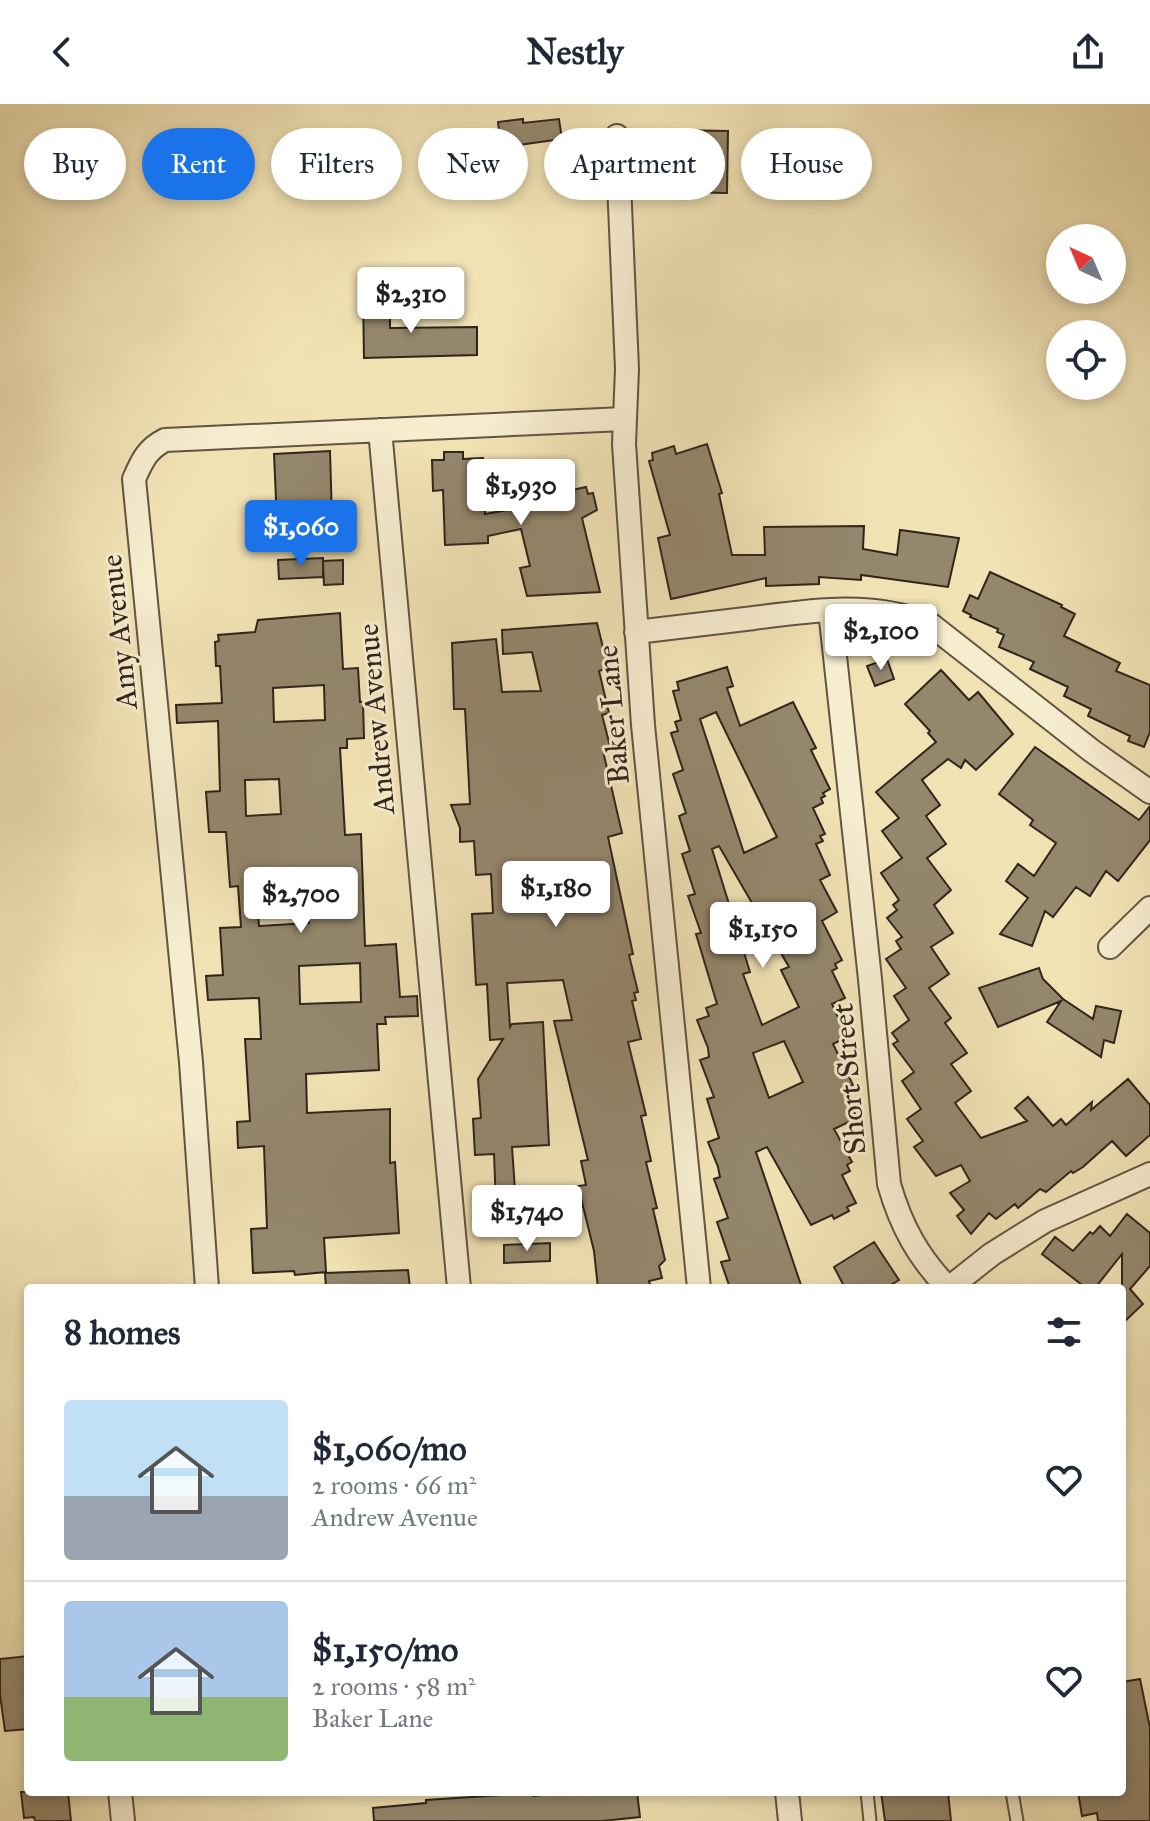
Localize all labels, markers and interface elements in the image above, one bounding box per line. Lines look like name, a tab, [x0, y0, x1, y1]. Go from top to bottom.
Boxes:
icon: back	[40, 30, 84, 74]
text: Nestly	[527, 30, 623, 74]
icon: share	[1066, 30, 1110, 74]
chip: Buy	[24, 128, 126, 200]
chip: Rent	[142, 128, 255, 200]
chip: Filters	[271, 128, 402, 200]
chip: New	[418, 128, 528, 200]
chip: Apartment	[544, 128, 725, 200]
chip: House	[741, 128, 872, 200]
north arrow	[1046, 224, 1126, 304]
map controls	[1046, 224, 1126, 400]
pin: $2,310	[346, 267, 476, 335]
text: $2,310	[375, 277, 447, 309]
button: locate	[1046, 320, 1126, 400]
pin: $1,930	[456, 459, 586, 527]
text: $1,930	[485, 469, 557, 501]
pin: $1,060	[236, 500, 366, 568]
text: $1,060	[263, 510, 339, 542]
street label: Amy Avenue	[93, 553, 145, 713]
pin: $2,100	[816, 604, 946, 672]
text: $2,100	[843, 614, 919, 646]
street label: Andrew Avenue	[350, 622, 402, 818]
street label: Baker Lane	[589, 644, 637, 786]
pin: $1,180	[491, 861, 621, 929]
pin: $2,700	[236, 867, 366, 935]
text: $1,180	[520, 871, 592, 903]
text: $2,700	[262, 877, 340, 909]
pin: $1,150	[698, 902, 828, 970]
text: $1,150	[728, 912, 798, 944]
street label: Short Street	[824, 1001, 874, 1156]
pin: $1,740	[462, 1185, 592, 1253]
text: $1,740	[490, 1195, 564, 1227]
icon: filters	[1042, 1310, 1086, 1354]
text: 8 homes	[64, 1312, 180, 1353]
text: $1,060/mo	[312, 1428, 467, 1469]
icon: home	[128, 1432, 224, 1528]
icon: heart	[1042, 1458, 1086, 1502]
text: 2 rooms · 66 m²	[312, 1469, 476, 1501]
text: Andrew Avenue	[312, 1501, 478, 1533]
text: $1,150/mo	[312, 1629, 458, 1670]
icon: home	[128, 1633, 224, 1729]
icon: heart	[1042, 1659, 1086, 1703]
text: 2 rooms · 58 m²	[312, 1670, 476, 1702]
text: Baker Lane	[312, 1702, 433, 1734]

